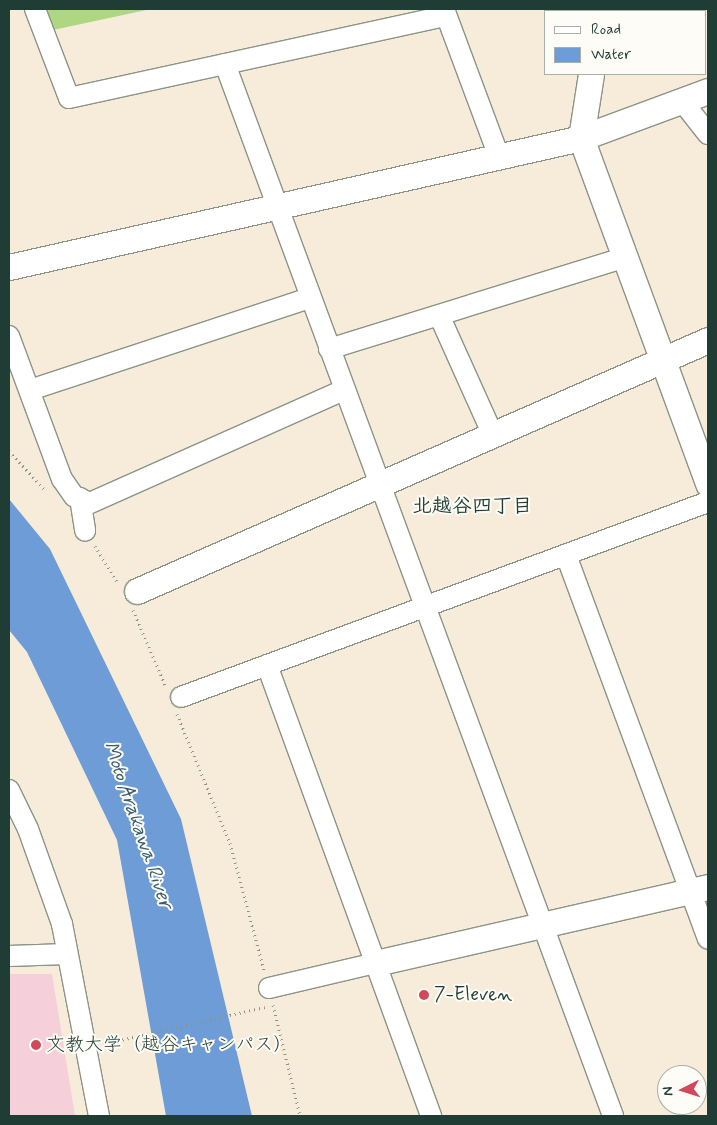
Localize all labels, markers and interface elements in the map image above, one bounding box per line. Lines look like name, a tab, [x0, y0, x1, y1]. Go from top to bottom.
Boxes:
legend	[544, 10, 707, 75]
text: Road	[591, 20, 621, 40]
text: Water	[591, 45, 631, 65]
district label: 北越谷四丁目	[412, 494, 532, 518]
water label: Moto Arakawa River	[98, 739, 178, 911]
place label: 7-Eleven	[434, 984, 512, 1006]
marker: 7-Eleven	[418, 989, 430, 1001]
place label: 文教大学（越谷キャンパス）	[46, 1034, 293, 1056]
marker: 文教大学（越谷キャンパス）	[30, 1039, 42, 1051]
north arrow	[657, 1065, 707, 1115]
text: N	[659, 1086, 677, 1097]

